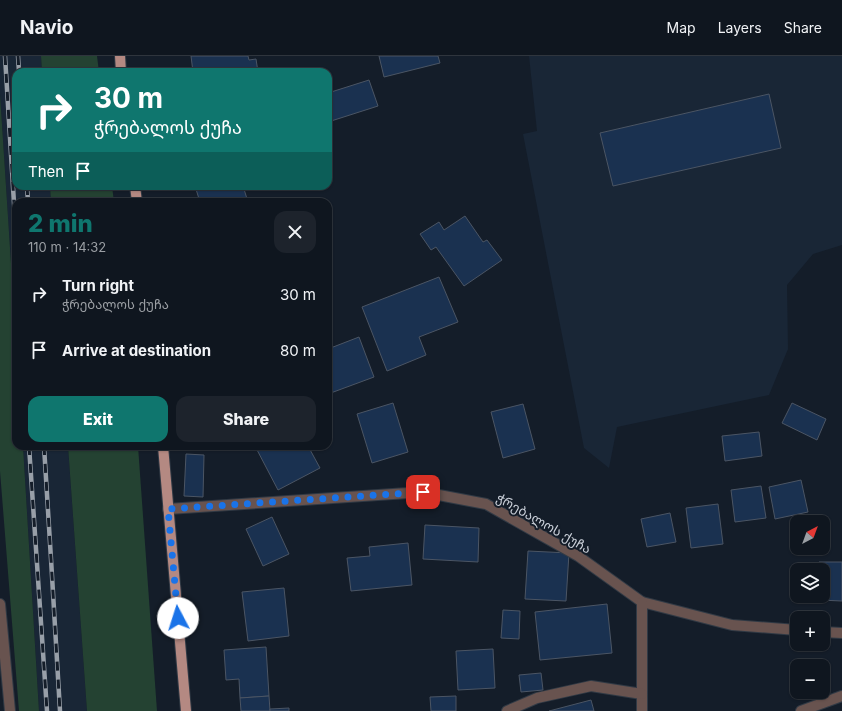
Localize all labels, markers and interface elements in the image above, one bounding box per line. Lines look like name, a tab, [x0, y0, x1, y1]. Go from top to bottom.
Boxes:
text: Navio	[20, 16, 73, 39]
text: Map	[667, 19, 696, 36]
text: Layers	[718, 19, 762, 36]
text: Share	[784, 19, 822, 36]
text: 30 m	[94, 81, 163, 115]
icon: right	[28, 84, 80, 136]
text: ჭრებალოს ქუჩა	[94, 117, 242, 138]
icon: arrive	[72, 160, 94, 182]
text: Then	[28, 162, 64, 181]
text: 2 min	[28, 209, 93, 238]
button: close	[274, 211, 316, 253]
text: 110 m · 14:32	[28, 239, 106, 255]
text: Turn right	[62, 276, 134, 295]
icon: right	[28, 283, 50, 305]
text: 30 m	[280, 285, 316, 304]
text: ჭრებალოს ქუჩა	[62, 296, 169, 312]
icon: arrive	[28, 339, 50, 361]
text: Arrive at destination	[62, 341, 211, 360]
text: 80 m	[280, 341, 316, 360]
button: Exit	[28, 396, 168, 442]
button: Share	[176, 396, 316, 442]
pin	[406, 475, 440, 509]
icon: arrive	[412, 481, 434, 503]
street label: ჭრებალოს ქუჩა	[493, 489, 594, 557]
north arrow	[790, 515, 830, 555]
map controls	[790, 515, 830, 699]
button: layers	[790, 563, 830, 603]
position arrow	[157, 597, 199, 639]
button: +	[790, 611, 830, 651]
button: −	[790, 659, 830, 699]

